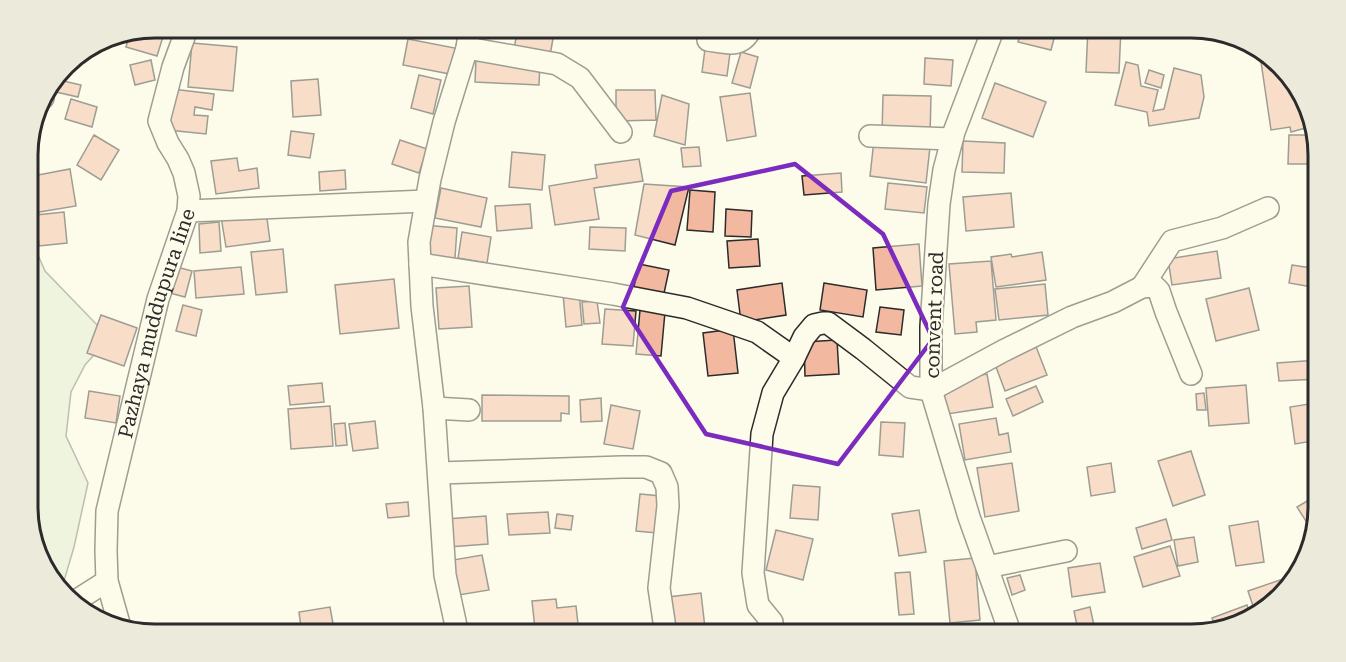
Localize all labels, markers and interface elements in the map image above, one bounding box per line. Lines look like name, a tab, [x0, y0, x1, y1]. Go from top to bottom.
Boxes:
street label: Pazhaya muddupura line	[113, 205, 200, 441]
street label: convent road	[920, 251, 948, 379]

